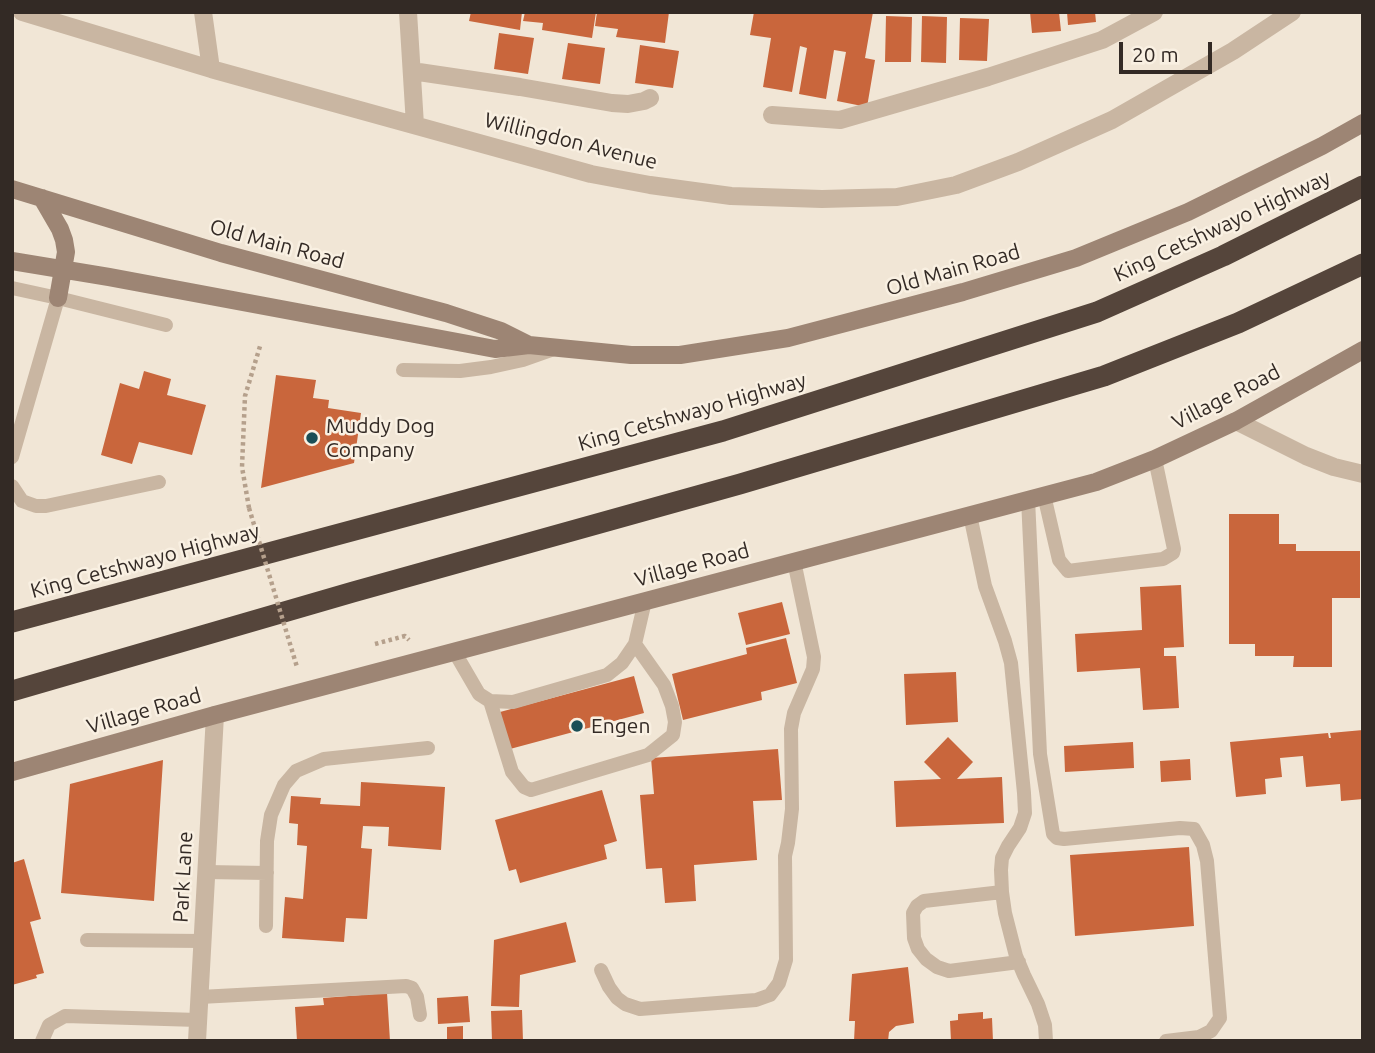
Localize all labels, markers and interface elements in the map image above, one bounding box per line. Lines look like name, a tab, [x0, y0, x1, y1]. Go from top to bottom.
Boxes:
scale bar	[1123, 28, 1216, 72]
text: 20 m	[1132, 42, 1179, 66]
street label: Willingdon Avenue	[482, 107, 660, 175]
street label: King Cetshwayo Highway	[1110, 165, 1334, 287]
street label: Old Main Road	[207, 214, 347, 274]
street label: Old Main Road	[883, 239, 1023, 301]
street label: Village Road	[1168, 359, 1284, 435]
street label: King Cetshwayo Highway	[575, 367, 809, 457]
place label: Muddy Dog Company	[326, 413, 435, 463]
marker: Muddy Dog Company	[304, 430, 320, 446]
street label: King Cetshwayo Highway	[28, 518, 262, 604]
street label: Village Road	[632, 538, 752, 592]
street label: Village Road	[84, 683, 204, 739]
place label: Engen	[591, 713, 650, 739]
marker: Engen	[569, 718, 585, 734]
street label: Park Lane	[168, 831, 198, 923]

